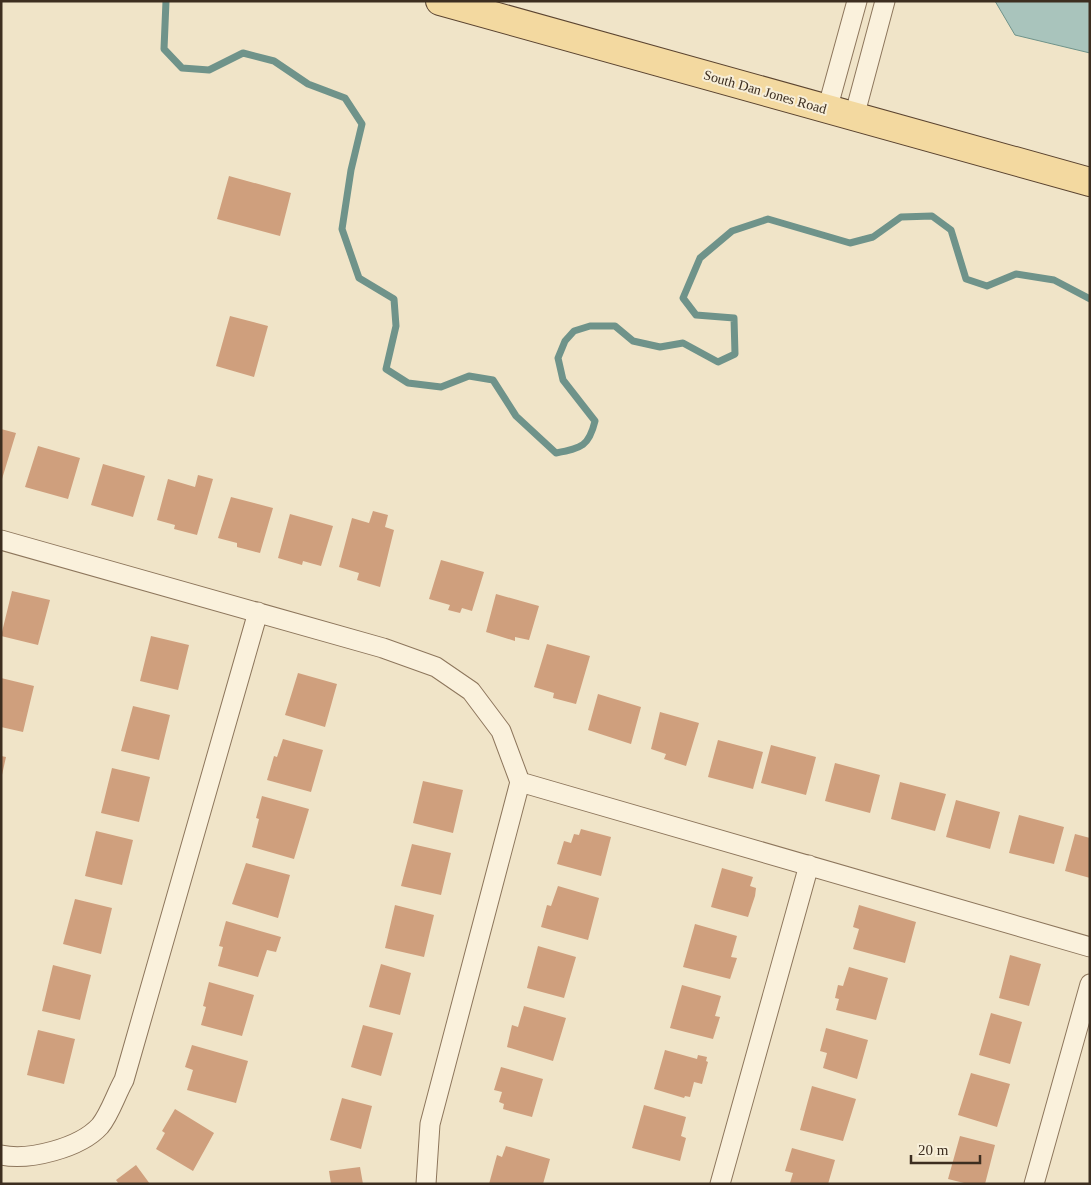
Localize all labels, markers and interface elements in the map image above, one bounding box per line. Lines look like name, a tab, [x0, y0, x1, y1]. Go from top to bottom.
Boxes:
street label: South Dan Jones Road	[702, 67, 828, 117]
scale bar	[911, 1132, 980, 1164]
text: 20 m	[918, 1142, 949, 1158]

